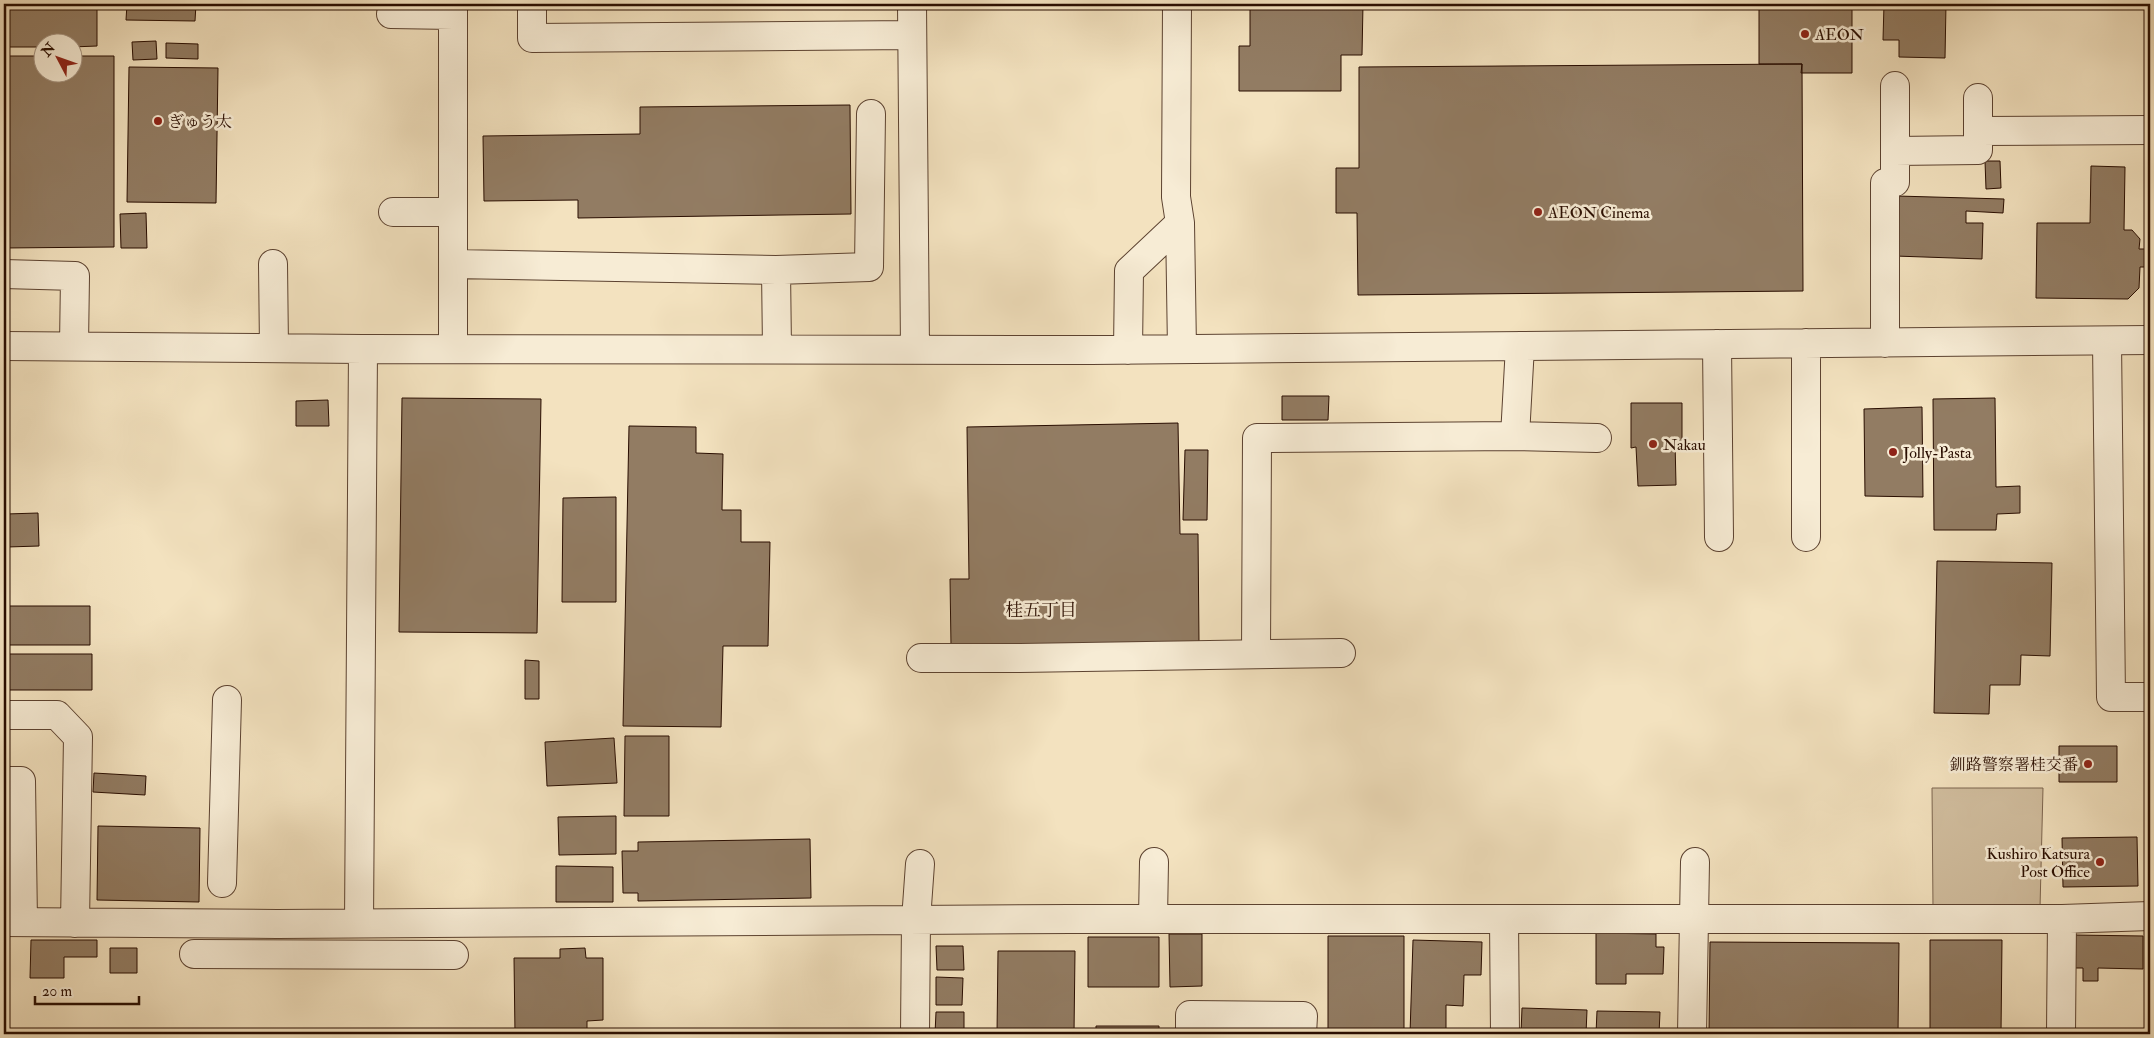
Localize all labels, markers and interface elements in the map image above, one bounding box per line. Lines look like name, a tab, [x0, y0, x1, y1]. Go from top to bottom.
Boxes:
place label: AEON	[1814, 25, 1864, 45]
marker: AEON	[1799, 28, 1811, 40]
north arrow	[32, 32, 82, 82]
text: N	[37, 39, 59, 61]
place label: ぎゅう太	[168, 112, 232, 132]
marker: ぎゅう太	[152, 115, 164, 127]
place label: AEON Cinema	[1547, 203, 1650, 223]
marker: AEON Cinema	[1532, 206, 1544, 218]
place label: Nakau	[1663, 435, 1706, 455]
marker: Nakau	[1647, 438, 1659, 450]
place label: Jolly-Pasta	[1902, 443, 1972, 464]
marker: Jolly-Pasta	[1887, 446, 1899, 458]
district label: 桂五丁目	[1005, 599, 1077, 622]
place label: 釧路警察署桂交番	[1950, 755, 2078, 775]
marker: 釧路警察署桂交番	[2082, 758, 2094, 770]
place label: Kushiro Katsura Post Office	[1987, 844, 2090, 882]
marker: Kushiro Katsura Post Office	[2094, 856, 2106, 868]
scale bar	[35, 973, 139, 1005]
text: 20 m	[42, 982, 72, 1001]

